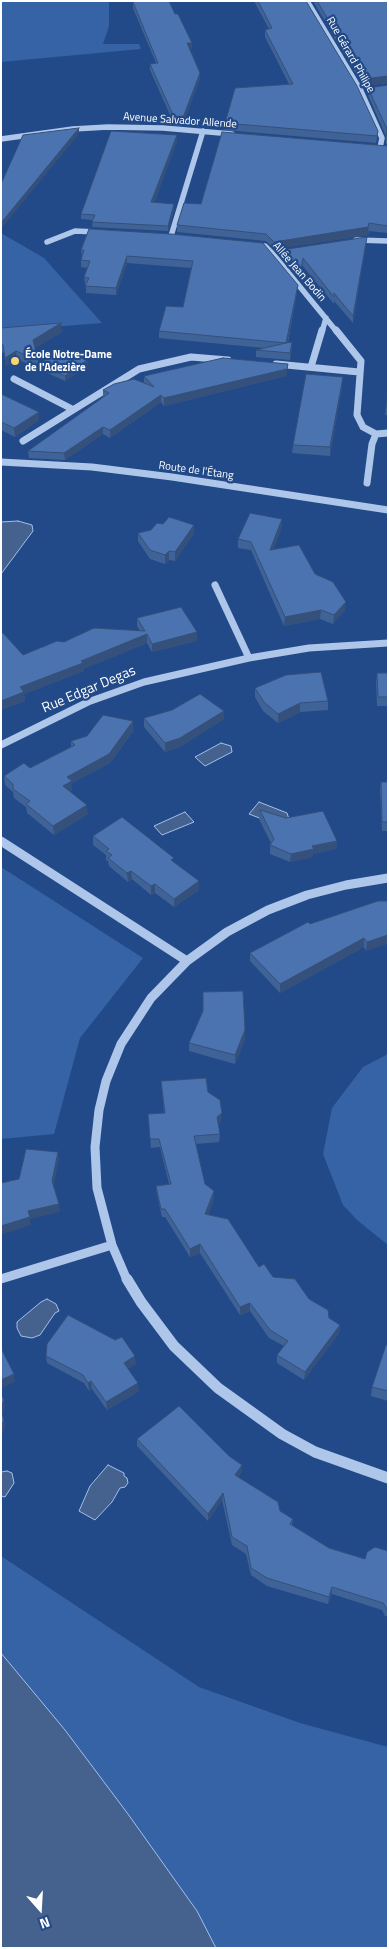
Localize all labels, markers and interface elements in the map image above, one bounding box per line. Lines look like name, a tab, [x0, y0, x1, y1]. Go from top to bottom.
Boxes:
street label: Rue Gérard Philipe	[323, 15, 377, 95]
street label: Avenue Salvador Allende	[123, 110, 237, 132]
street label: Allée Jean Bodin	[270, 240, 328, 304]
place label: École Notre-Dame de l'Adezière	[25, 348, 112, 374]
marker: École Notre-Dame de l'Adezière	[9, 355, 21, 367]
street label: Route de l'Étang	[158, 459, 234, 483]
street label: Rue Edgar Degas	[40, 663, 138, 717]
north arrow	[15, 1884, 65, 1934]
text: N	[37, 1912, 53, 1935]

